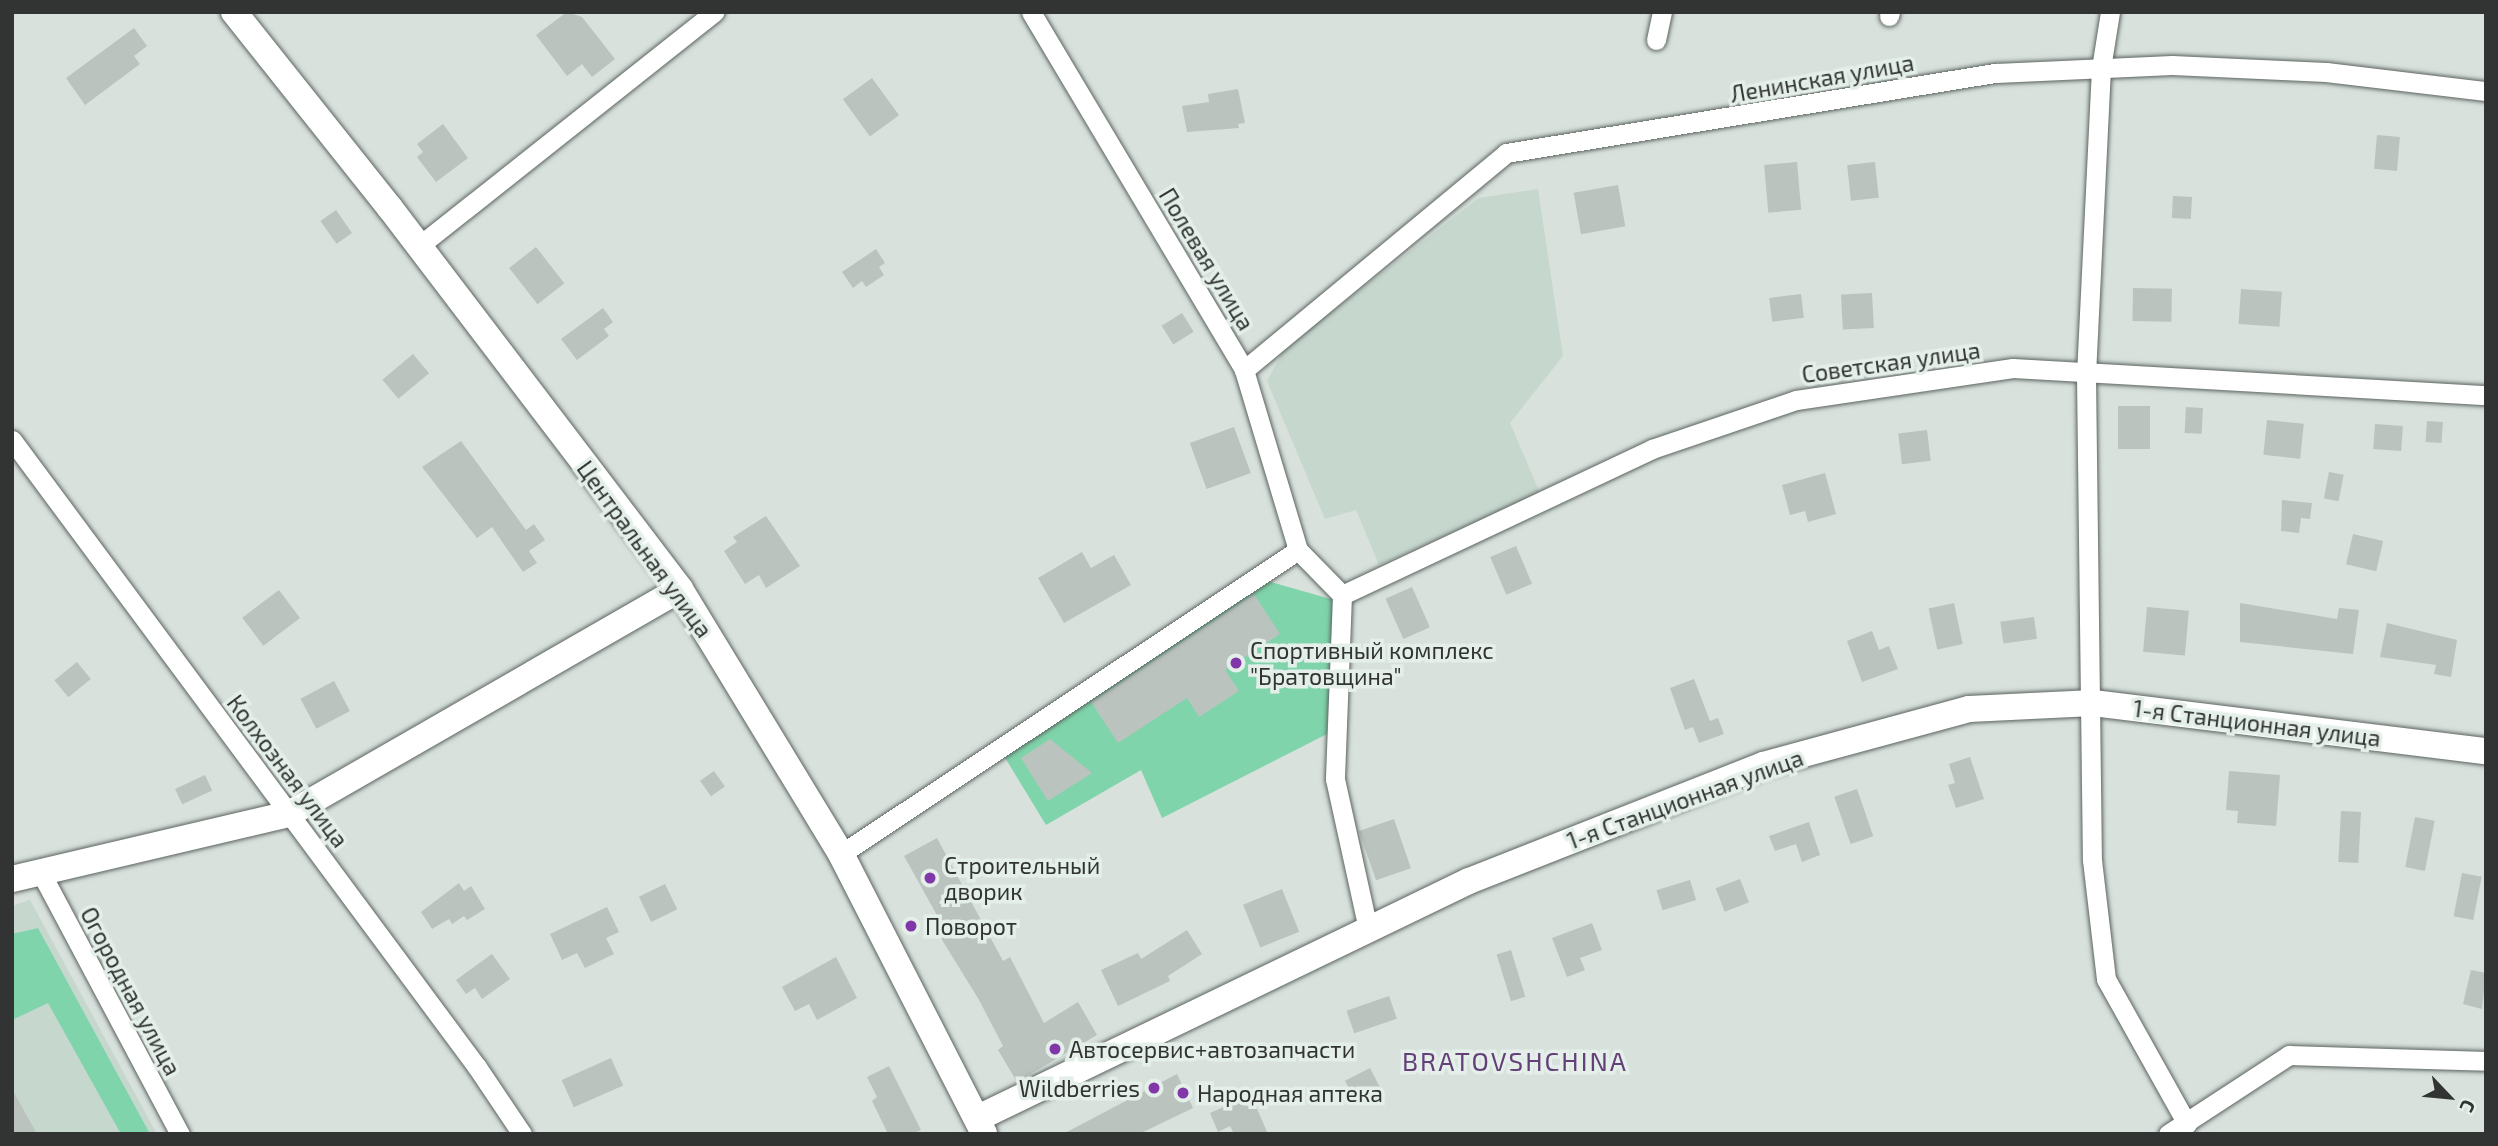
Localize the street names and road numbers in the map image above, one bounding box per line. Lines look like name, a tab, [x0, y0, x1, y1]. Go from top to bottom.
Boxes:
street label: Ленинская улица	[1728, 48, 1916, 108]
street label: Полевая улица	[1154, 183, 1260, 335]
street label: Советская улица	[1800, 336, 1982, 388]
street label: Центральная улица	[572, 455, 718, 643]
street label: Колхозная улица	[222, 689, 354, 853]
street label: 1-я Станционная улица	[2132, 694, 2382, 752]
street label: 1-я Станционная улица	[1563, 743, 1807, 855]
street label: Огородная улица	[75, 902, 187, 1080]

